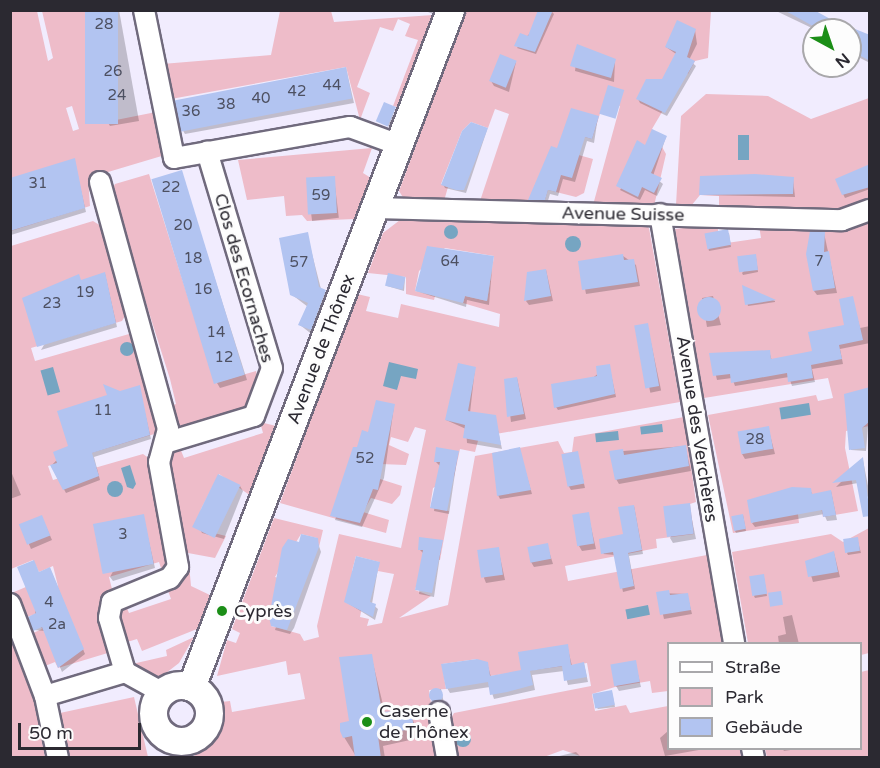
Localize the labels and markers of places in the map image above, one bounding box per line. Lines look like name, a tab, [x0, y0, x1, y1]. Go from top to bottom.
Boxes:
place label: Cyprès	[234, 600, 292, 622]
marker: Cyprès	[215, 604, 229, 618]
place label: Caserne de Thônex	[379, 701, 469, 744]
marker: Caserne de Thônex	[360, 715, 374, 729]

